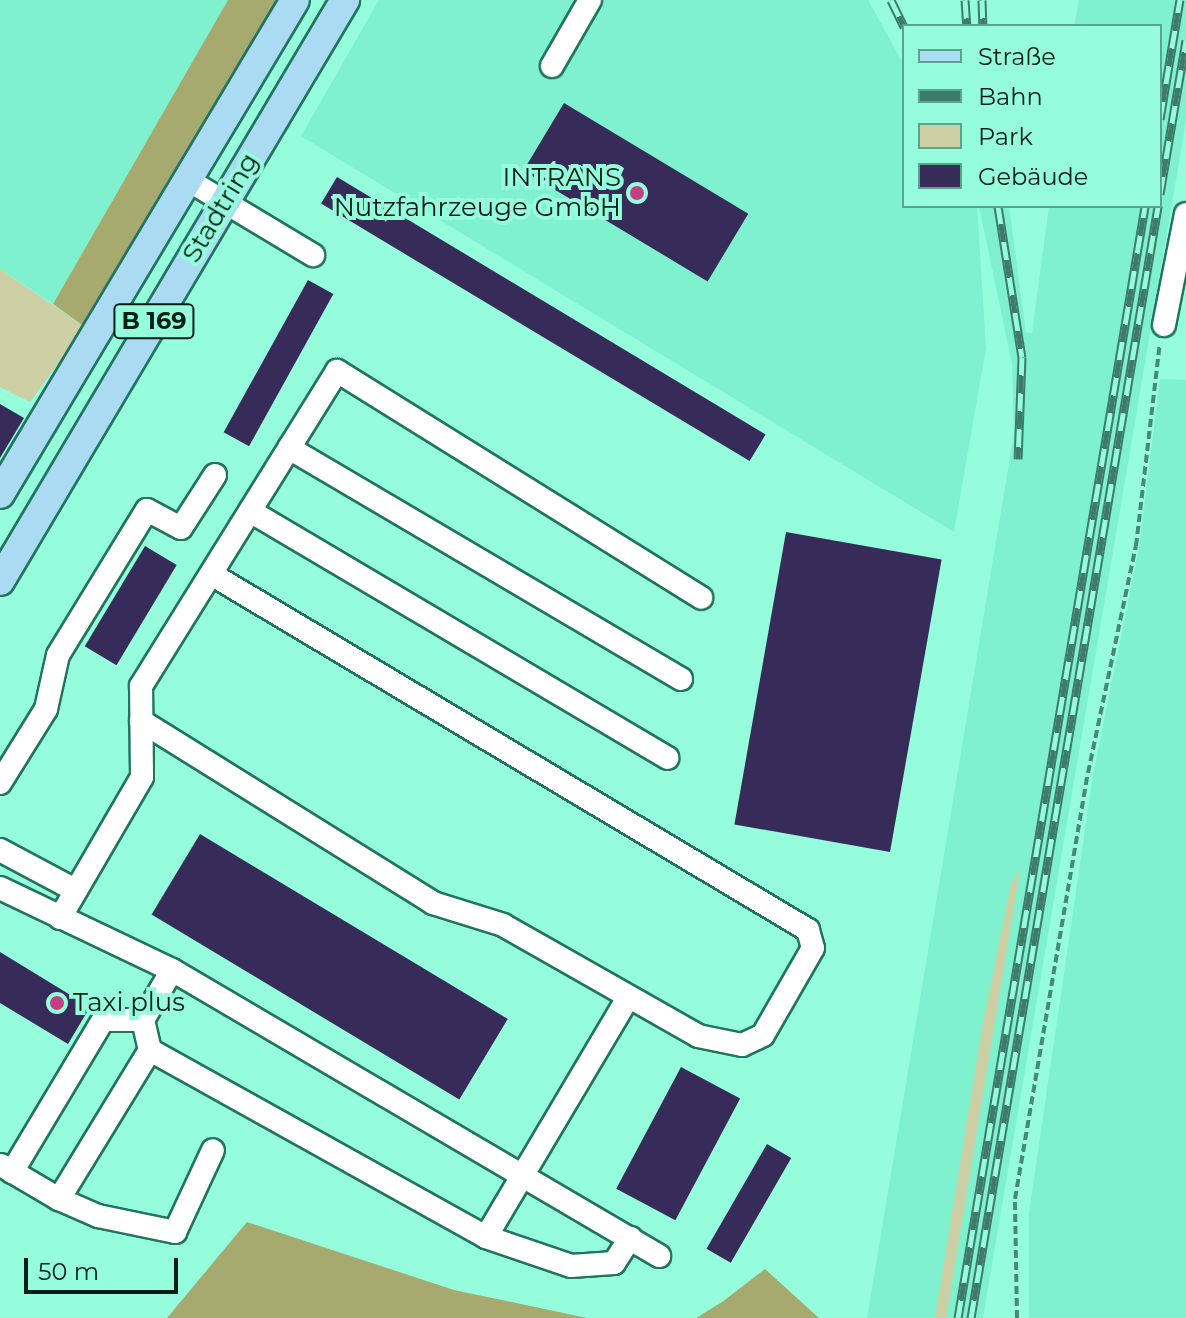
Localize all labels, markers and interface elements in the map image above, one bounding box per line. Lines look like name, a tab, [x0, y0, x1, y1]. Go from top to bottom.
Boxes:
legend	[902, 24, 1162, 208]
text: Straße	[978, 42, 1056, 71]
text: Bahn	[978, 82, 1043, 111]
text: Park	[978, 122, 1033, 151]
street label: Stadtring	[176, 148, 266, 268]
place label: INTRANS Nutzfahrzeuge GmbH	[334, 162, 621, 224]
text: Gebäude	[978, 162, 1088, 191]
marker: INTRANS Nutzfahrzeuge GmbH	[628, 184, 646, 202]
road number: B 169	[112, 301, 196, 341]
place label: Taxi plus	[73, 987, 185, 1019]
marker: Taxi plus	[48, 994, 66, 1012]
scale bar	[28, 1242, 182, 1292]
text: 50 m	[38, 1257, 99, 1286]

